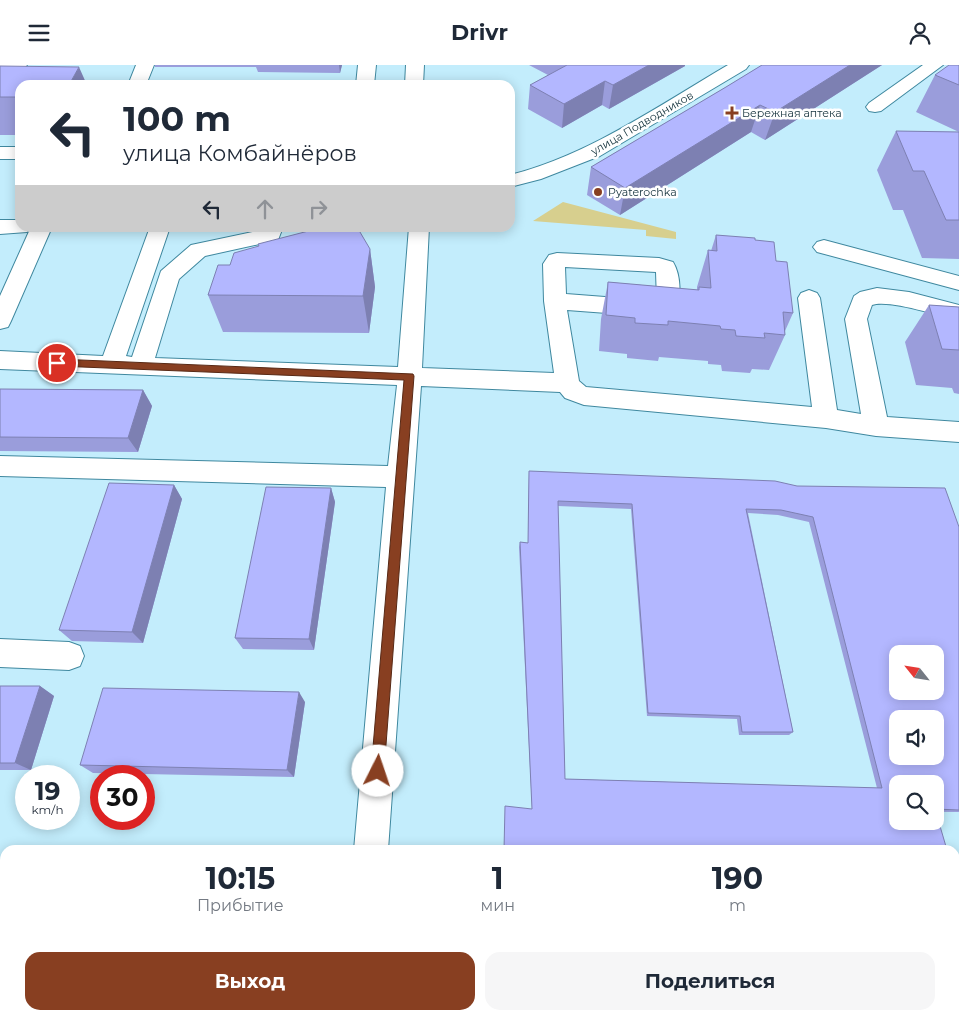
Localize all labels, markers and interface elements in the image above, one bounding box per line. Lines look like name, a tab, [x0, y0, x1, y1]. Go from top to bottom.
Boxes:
icon: menu	[25, 19, 53, 47]
text: Drivr	[451, 19, 508, 46]
icon: person	[906, 19, 934, 47]
street label: улица Подводников	[587, 88, 696, 159]
text: 100 m	[123, 97, 231, 140]
icon: left	[40, 100, 105, 165]
place label: Бережная аптека	[742, 106, 842, 120]
marker: Бережная аптека	[726, 107, 738, 119]
text: улица Комбайнёров	[123, 140, 357, 167]
place label: Pyaterochka	[608, 185, 677, 199]
marker: Pyaterochka	[592, 186, 604, 198]
icon: left	[198, 195, 226, 223]
icon: ahead	[251, 195, 279, 223]
icon: right	[304, 195, 332, 223]
pin	[36, 342, 78, 384]
icon: arrive	[43, 349, 71, 377]
north arrow	[889, 645, 944, 700]
map controls	[889, 645, 944, 830]
button: sound	[889, 710, 944, 765]
position arrow	[351, 744, 403, 796]
speed limit sign: 30	[90, 765, 155, 830]
button: search	[889, 775, 944, 830]
text: 19	[35, 776, 60, 806]
text: km/h	[31, 802, 64, 817]
text: 10:15	[205, 860, 275, 897]
text: 1	[492, 860, 504, 897]
text: 190	[712, 860, 763, 897]
text: Прибытие	[197, 896, 284, 915]
text: мин	[481, 896, 515, 915]
text: m	[729, 896, 746, 915]
button: Выход	[25, 952, 475, 1010]
button: Поделиться	[485, 952, 935, 1010]

